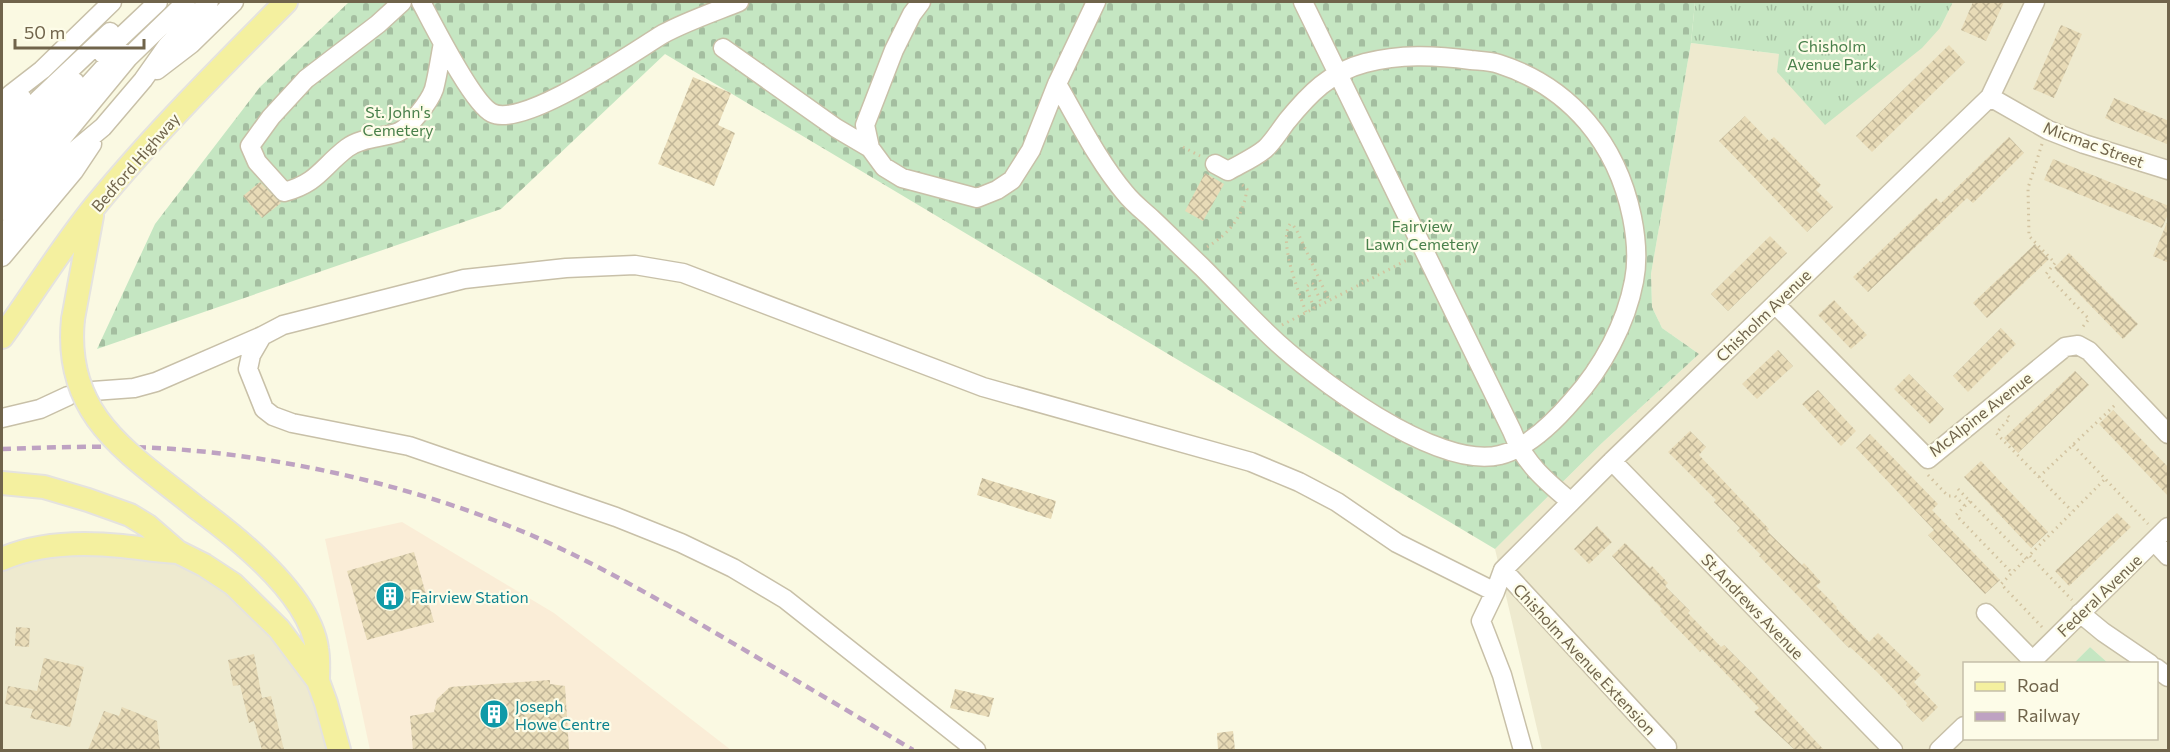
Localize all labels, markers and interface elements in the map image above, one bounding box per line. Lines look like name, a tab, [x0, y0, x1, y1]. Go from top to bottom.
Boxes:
scale bar	[15, 12, 144, 50]
text: 50 m	[24, 21, 65, 43]
park label: Chisholm Avenue Park	[1787, 36, 1877, 73]
park label: St. John's Cemetery	[362, 102, 434, 139]
street label: Bedford Highway	[87, 109, 183, 215]
street label: Micmac Street	[2041, 117, 2147, 171]
park label: Fairview Lawn Cemetery	[1365, 216, 1479, 253]
street label: Chisholm Avenue	[1712, 265, 1814, 365]
street label: McAlpine Avenue	[1925, 368, 2035, 460]
street label: St Andrews Avenue	[1698, 549, 1808, 663]
street label: Federal Avenue	[2053, 550, 2145, 640]
street label: Chisholm Avenue Extension	[1510, 579, 1660, 739]
building icon: Fairview Station	[374, 580, 406, 612]
place label: Fairview Station	[411, 587, 529, 606]
legend	[1963, 662, 2158, 740]
text: Road	[2017, 674, 2059, 696]
place label: Joseph Howe Centre	[515, 696, 610, 733]
building icon: Joseph Howe Centre	[478, 698, 510, 730]
text: Railway	[2017, 704, 2080, 726]

